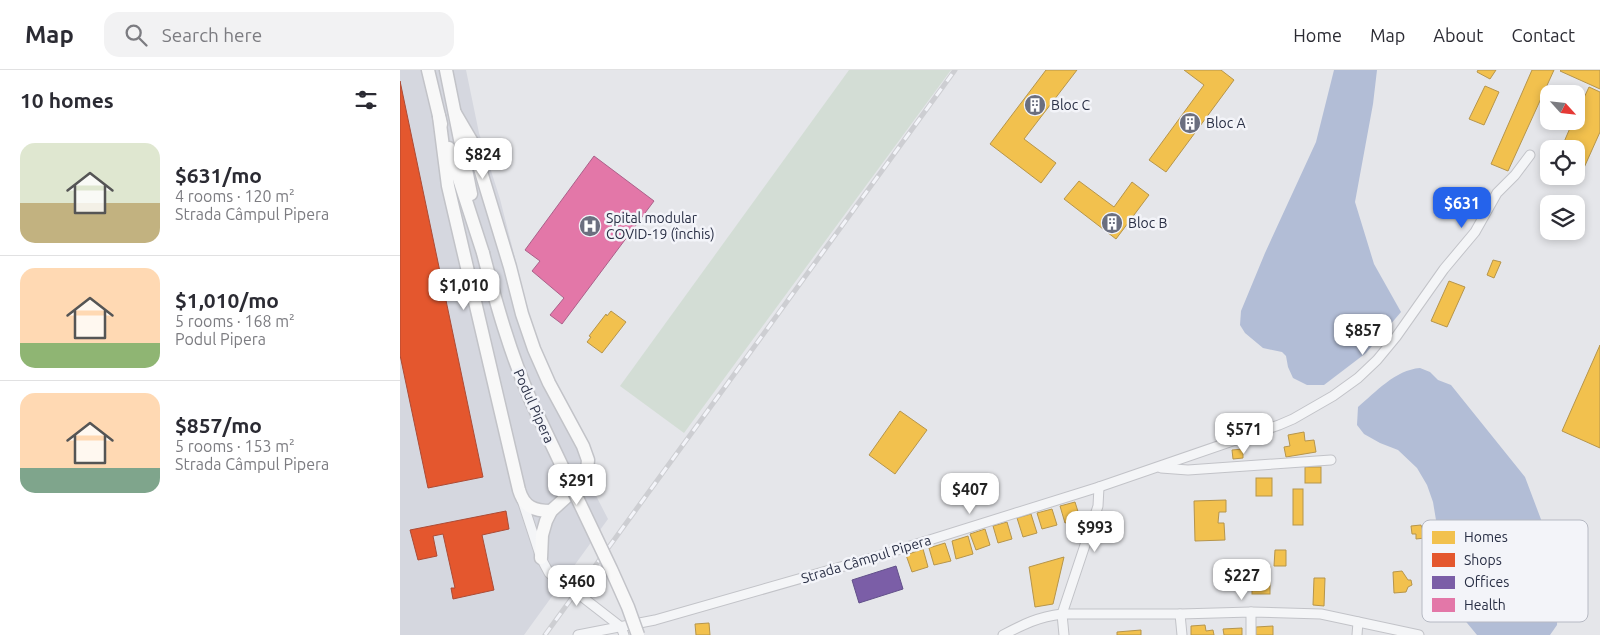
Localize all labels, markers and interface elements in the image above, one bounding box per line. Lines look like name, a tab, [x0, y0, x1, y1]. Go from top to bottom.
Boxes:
search box	[104, 12, 454, 57]
text: Map	[25, 21, 74, 48]
icon: search	[122, 21, 150, 49]
text: Search here	[162, 24, 262, 46]
text: Home	[1293, 25, 1342, 45]
text: Map	[1370, 25, 1405, 45]
text: About	[1433, 25, 1483, 45]
text: Contact	[1511, 25, 1575, 45]
north arrow	[1540, 85, 1585, 130]
map controls	[1540, 85, 1585, 240]
icon: filters	[352, 86, 380, 114]
text: 10 homes	[20, 88, 114, 112]
building icon: Bloc C	[1023, 93, 1047, 117]
place label: Bloc C	[1051, 97, 1090, 113]
building icon: Bloc A	[1178, 111, 1202, 135]
place label: Bloc A	[1206, 115, 1246, 131]
pin: $824	[453, 138, 513, 180]
button: locate	[1540, 140, 1585, 185]
text: $824	[465, 145, 501, 163]
icon: home	[60, 163, 120, 223]
text: $631/mo	[175, 163, 262, 187]
pin: $631	[1432, 186, 1492, 229]
text: 4 rooms · 120 m²	[175, 187, 295, 205]
text: $631	[1444, 194, 1480, 212]
button: layers	[1540, 195, 1585, 240]
text: Strada Câmpul Pipera	[175, 205, 329, 223]
place label: Spital modular COVID-19 (închis)	[606, 210, 715, 242]
building icon: Bloc B	[1100, 211, 1124, 235]
hospital icon: Spital modular COVID-19 (închis)	[578, 214, 602, 238]
place label: Bloc B	[1128, 215, 1167, 231]
pin: $1,010	[423, 268, 505, 311]
text: $1,010	[439, 276, 489, 294]
icon: home	[60, 288, 120, 348]
text: $1,010/mo	[175, 288, 279, 312]
text: 5 rooms · 168 m²	[175, 312, 295, 330]
pin: $857	[1333, 314, 1393, 356]
text: $857	[1345, 321, 1381, 339]
text: Podul Pipera	[175, 330, 266, 348]
street label: Podul Pipera	[510, 366, 558, 446]
pin: $571	[1214, 412, 1274, 455]
icon: home	[60, 413, 120, 473]
text: $857/mo	[175, 413, 262, 437]
text: $571	[1226, 420, 1262, 438]
text: 5 rooms · 153 m²	[175, 437, 295, 455]
text: Strada Câmpul Pipera	[175, 455, 329, 473]
pin: $291	[547, 464, 607, 506]
text: $291	[559, 471, 595, 489]
pin: $407	[940, 472, 1000, 515]
text: $407	[952, 480, 988, 498]
pin: $993	[1065, 510, 1125, 553]
text: $993	[1077, 518, 1113, 536]
legend	[1422, 520, 1588, 622]
text: Homes	[1464, 529, 1508, 545]
street label: Strada Câmpul Pipera	[799, 532, 933, 586]
text: Shops	[1464, 552, 1502, 568]
pin: $227	[1212, 558, 1272, 601]
pin: $460	[547, 564, 607, 607]
text: $227	[1224, 566, 1260, 584]
text: $460	[559, 572, 595, 590]
text: Offices	[1464, 574, 1509, 590]
text: Health	[1464, 597, 1506, 613]

